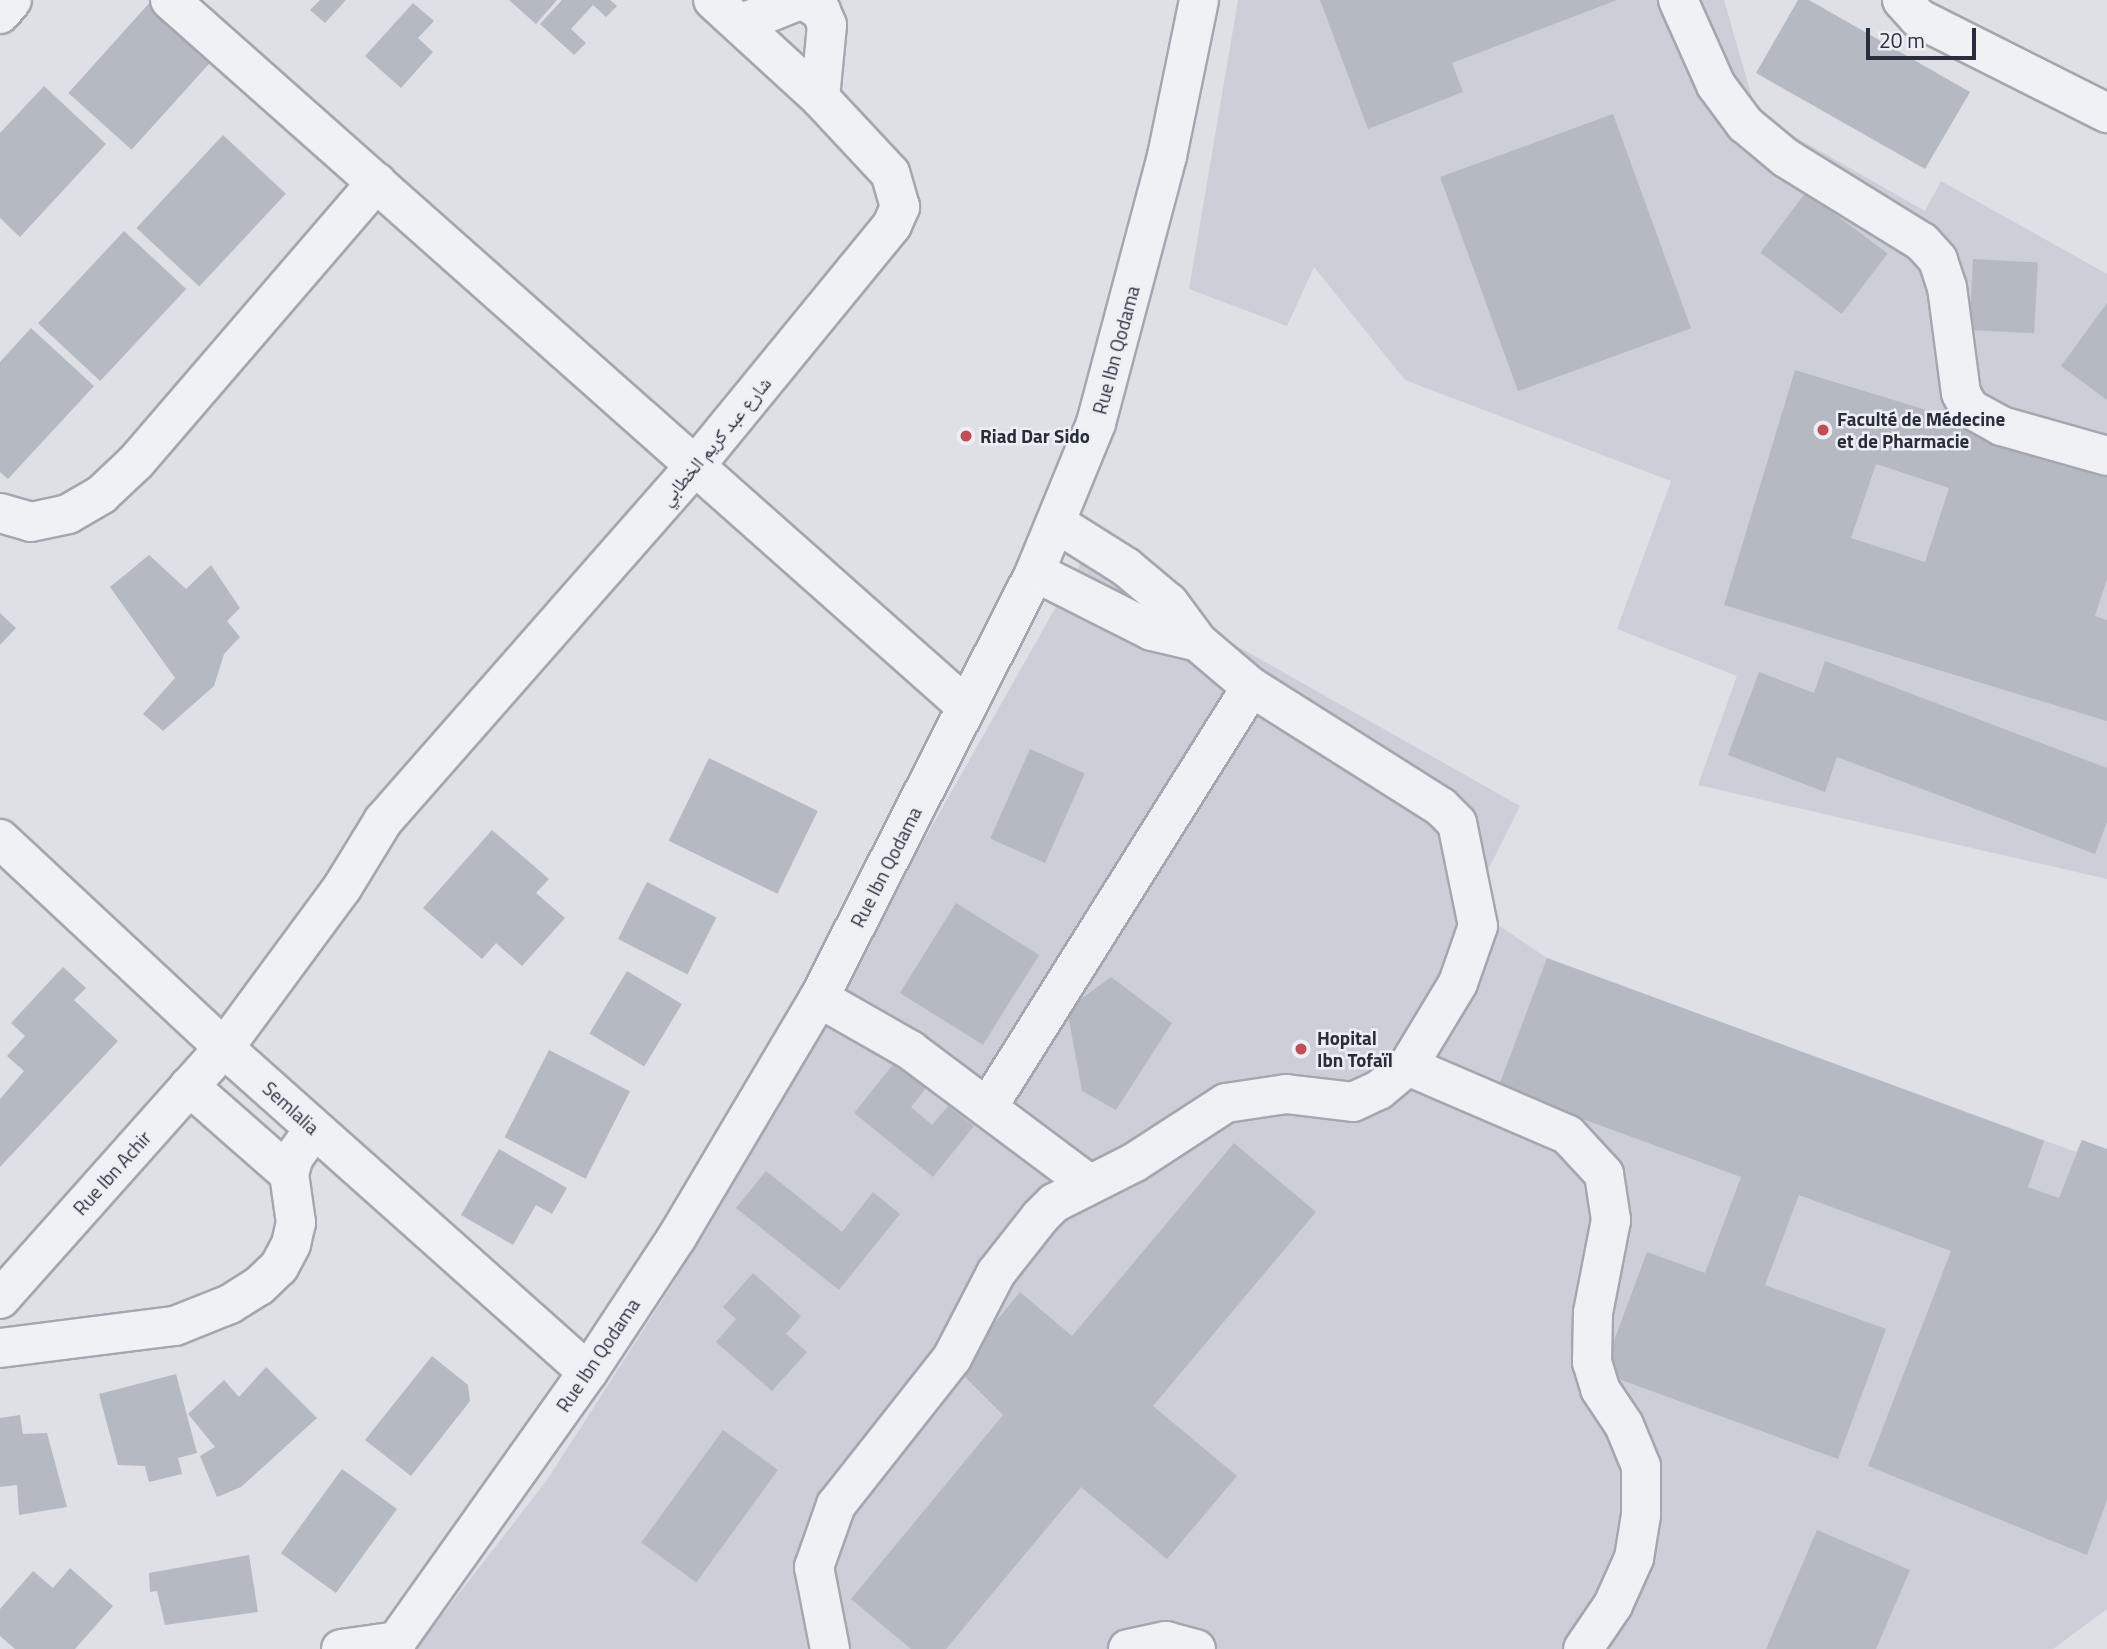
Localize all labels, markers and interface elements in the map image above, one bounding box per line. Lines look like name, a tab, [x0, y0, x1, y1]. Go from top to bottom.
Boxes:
scale bar	[1869, 14, 1979, 58]
text: 20 m	[1879, 24, 1925, 56]
street label: Rue Ibn Qodama	[1088, 283, 1144, 417]
street label: شارع عبد كريم الخطابي	[654, 372, 776, 510]
place label: Faculté de Médecine et de Pharmacie	[1837, 408, 2005, 452]
marker: Faculté de Médecine et de Pharmacie	[1815, 422, 1831, 438]
place label: Riad Dar Sido	[980, 425, 1090, 447]
marker: Riad Dar Sido	[958, 428, 974, 444]
street label: Rue Ibn Qodama	[846, 803, 926, 931]
place label: Hopital Ibn Tofaïl	[1317, 1027, 1393, 1071]
marker: Hopital Ibn Tofaïl	[1291, 1039, 1311, 1059]
street label: Semlalia	[258, 1077, 324, 1139]
street label: Rue Ibn Achir	[68, 1126, 156, 1220]
street label: Rue Ibn Qodama	[552, 1294, 644, 1416]

